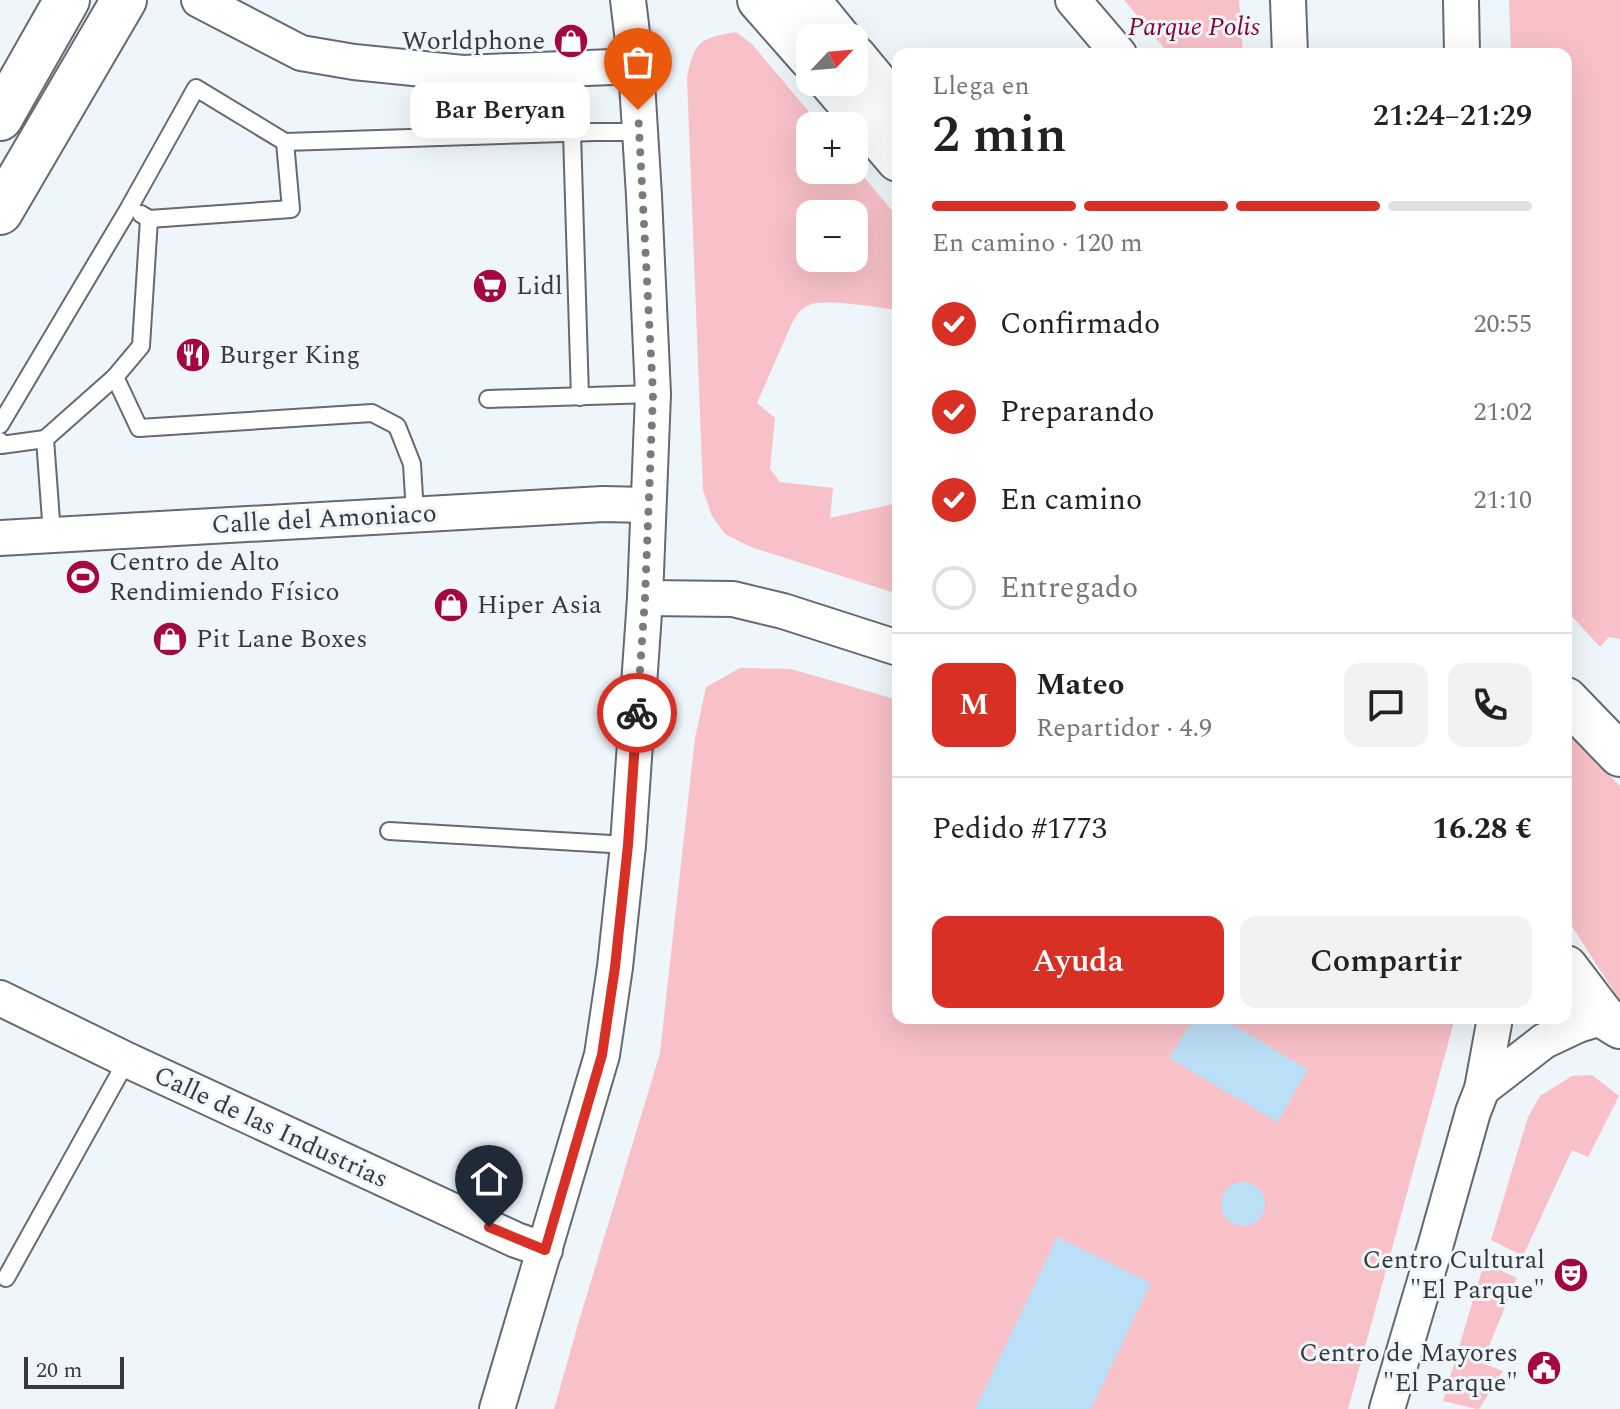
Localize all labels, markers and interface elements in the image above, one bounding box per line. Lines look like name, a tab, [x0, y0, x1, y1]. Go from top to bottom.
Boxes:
park label: Parque Polis	[1128, 7, 1260, 47]
place label: Worldphone	[402, 21, 545, 61]
shop icon: Worldphone	[552, 22, 590, 60]
north arrow	[796, 24, 868, 96]
map controls	[796, 24, 868, 272]
pin	[604, 28, 672, 110]
icon: bag	[616, 40, 660, 84]
text: Llega en	[932, 66, 1030, 106]
callout: Bar Beryan	[410, 82, 590, 138]
text: Bar Beryan	[434, 90, 566, 130]
text: 21:24–21:29	[1373, 93, 1532, 139]
text: 2 min	[932, 96, 1067, 175]
button: +	[796, 112, 868, 184]
button: −	[796, 200, 868, 272]
text: En camino · 120 m	[932, 223, 1143, 263]
place label: Lidl	[516, 266, 563, 306]
supermarket icon: Lidl	[471, 267, 509, 305]
text: Confirmado	[1000, 301, 1160, 347]
icon: check	[932, 302, 976, 346]
text: 20:55	[1473, 304, 1532, 344]
place label: Burger King	[219, 335, 360, 375]
restaurant icon: Burger King	[174, 336, 212, 374]
text: Preparando	[1000, 389, 1154, 435]
icon: check	[932, 390, 976, 434]
text: 21:02	[1473, 392, 1532, 432]
text: En camino	[1000, 477, 1142, 523]
icon: check	[932, 478, 976, 522]
text: 21:10	[1473, 480, 1532, 520]
street label: Calle del Amoniaco	[210, 493, 438, 545]
place label: Centro de Alto Rendimiendo Físico	[109, 542, 339, 612]
sports icon: Centro de Alto Rendimiendo Físico	[64, 558, 102, 596]
text: Entregado	[1000, 565, 1138, 611]
place label: Hiper Asia	[477, 585, 602, 625]
shop icon: Hiper Asia	[432, 586, 470, 624]
place label: Pit Lane Boxes	[196, 619, 367, 659]
shop icon: Pit Lane Boxes	[151, 620, 189, 658]
text: Mateo	[1036, 662, 1124, 708]
button: chat	[1344, 663, 1428, 747]
button: phone	[1448, 663, 1532, 747]
courier	[597, 673, 677, 753]
text: M	[959, 682, 989, 728]
icon: bike	[615, 691, 659, 735]
text: Repartidor · 4.9	[1036, 708, 1212, 748]
text: Pedido #1773	[932, 806, 1107, 852]
text: 16.28 €	[1432, 806, 1532, 852]
button: Ayuda	[932, 916, 1224, 1008]
button: Compartir	[1240, 916, 1532, 1008]
street label: Calle de las Industrias	[147, 1055, 395, 1199]
pin	[455, 1145, 523, 1227]
icon: home	[467, 1157, 511, 1201]
place label: Centro Cultural "El Parque"	[1362, 1240, 1545, 1310]
theatre icon: Centro Cultural "El Parque"	[1552, 1256, 1590, 1294]
place label: Centro de Mayores "El Parque"	[1299, 1333, 1518, 1403]
public building icon: Centro de Mayores "El Parque"	[1525, 1349, 1563, 1387]
scale bar	[24, 1353, 124, 1389]
text: 20 m	[36, 1354, 82, 1387]

